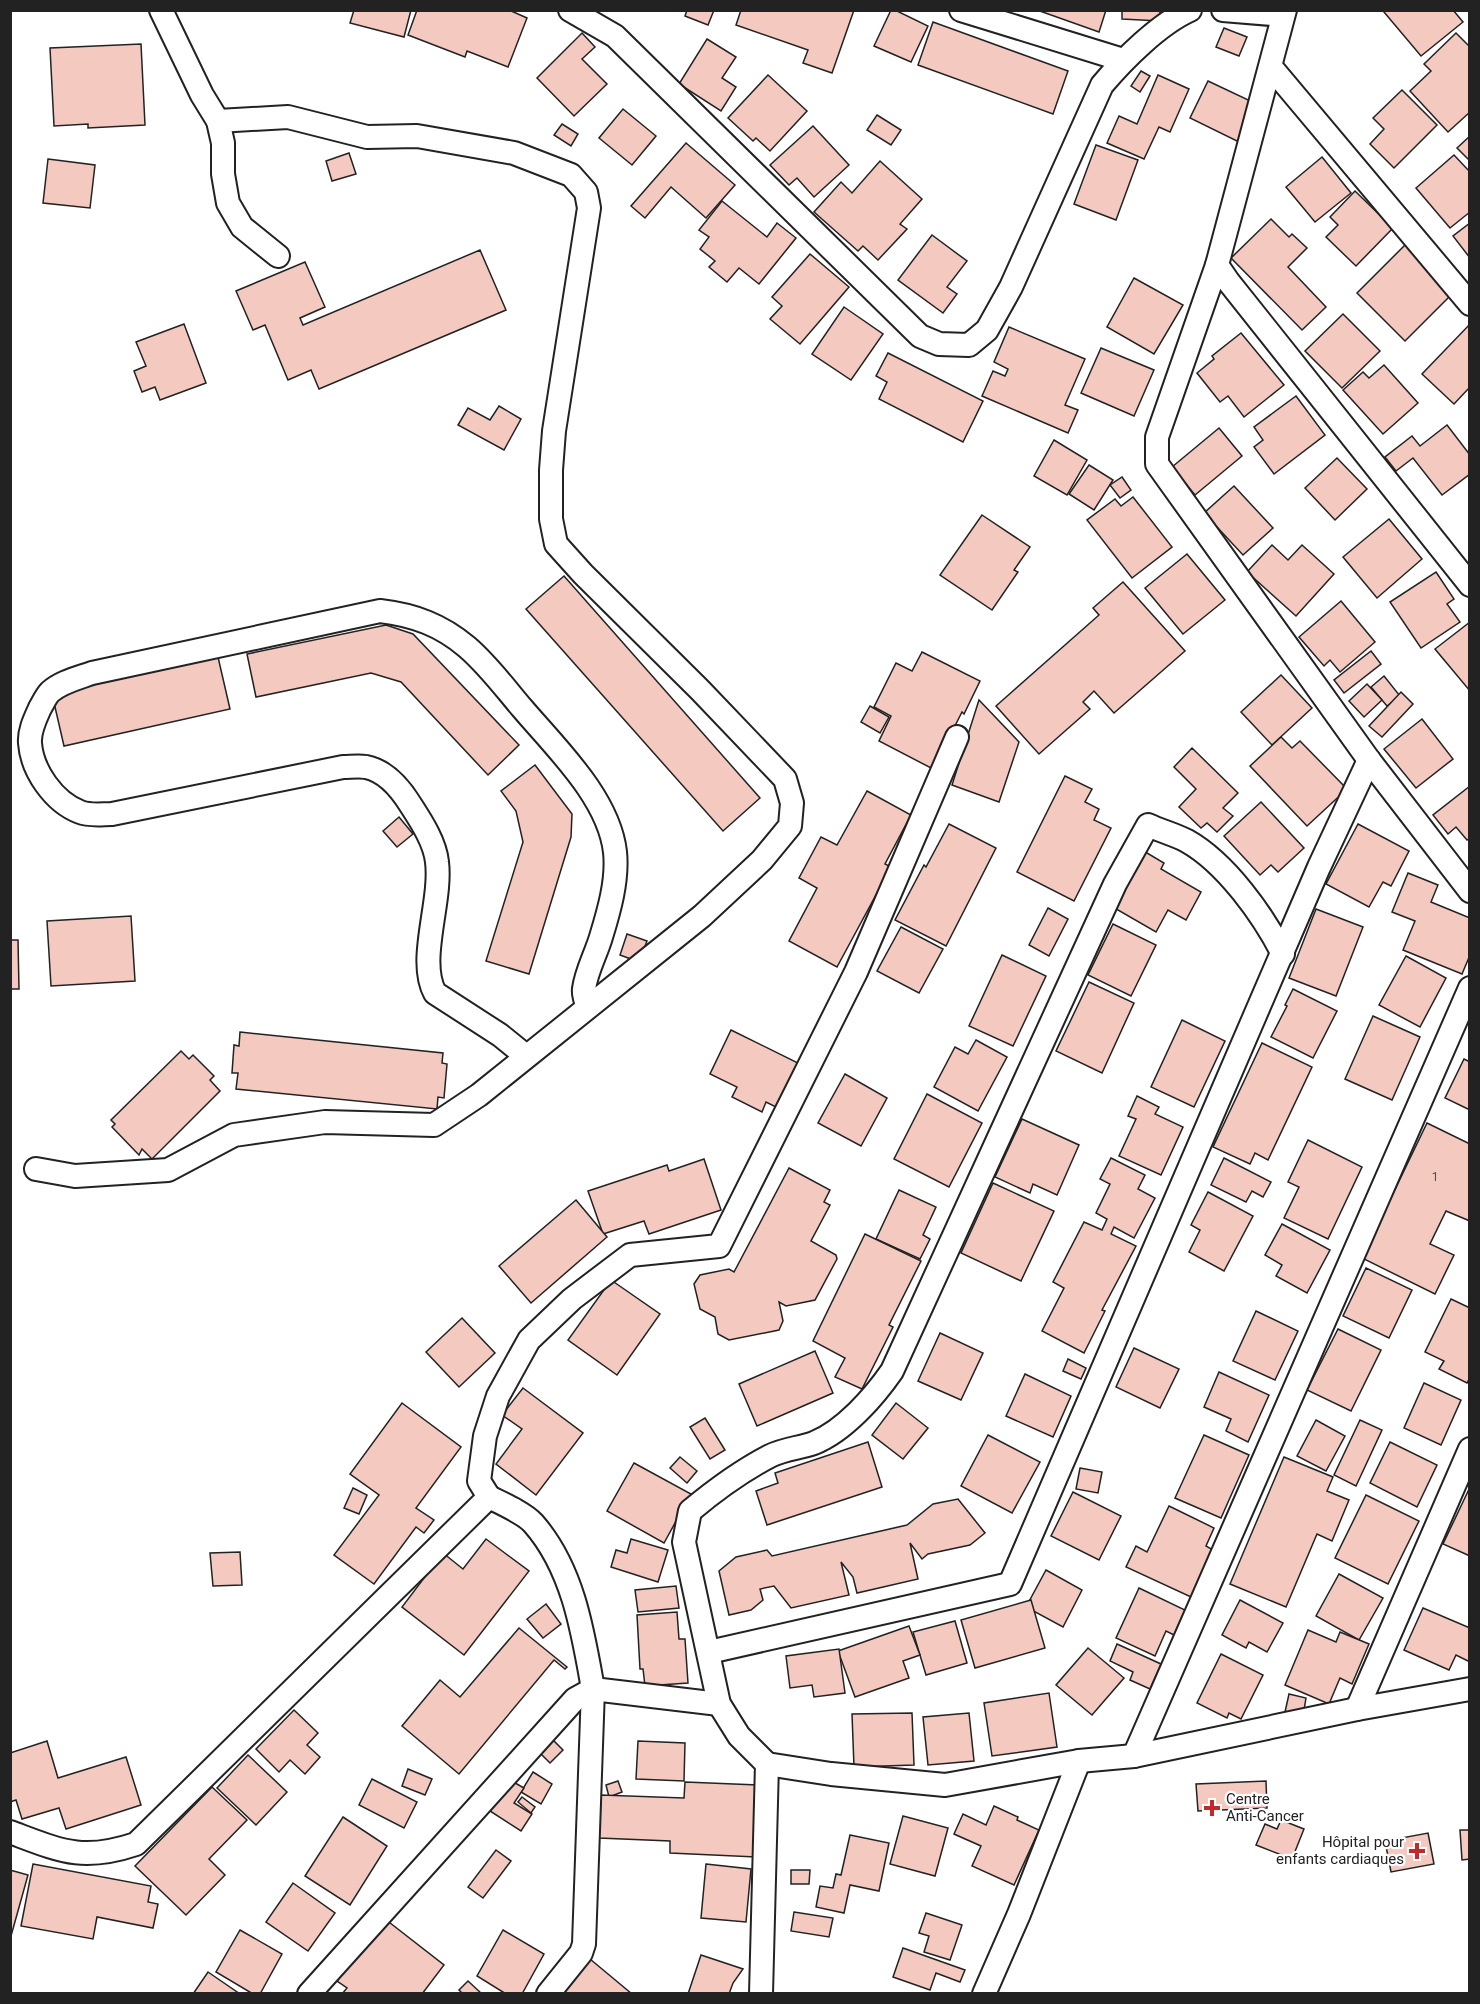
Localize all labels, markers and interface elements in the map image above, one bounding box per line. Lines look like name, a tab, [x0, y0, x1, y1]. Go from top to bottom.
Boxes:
house number: 1	[1432, 1170, 1438, 1184]
place label: Centre Anti-Cancer	[1226, 1790, 1304, 1825]
marker: Centre Anti-Cancer	[1203, 1799, 1221, 1817]
place label: Hôpital pour enfants cardiaques	[1276, 1833, 1404, 1868]
marker: Hôpital pour enfants cardiaques	[1408, 1842, 1426, 1860]

